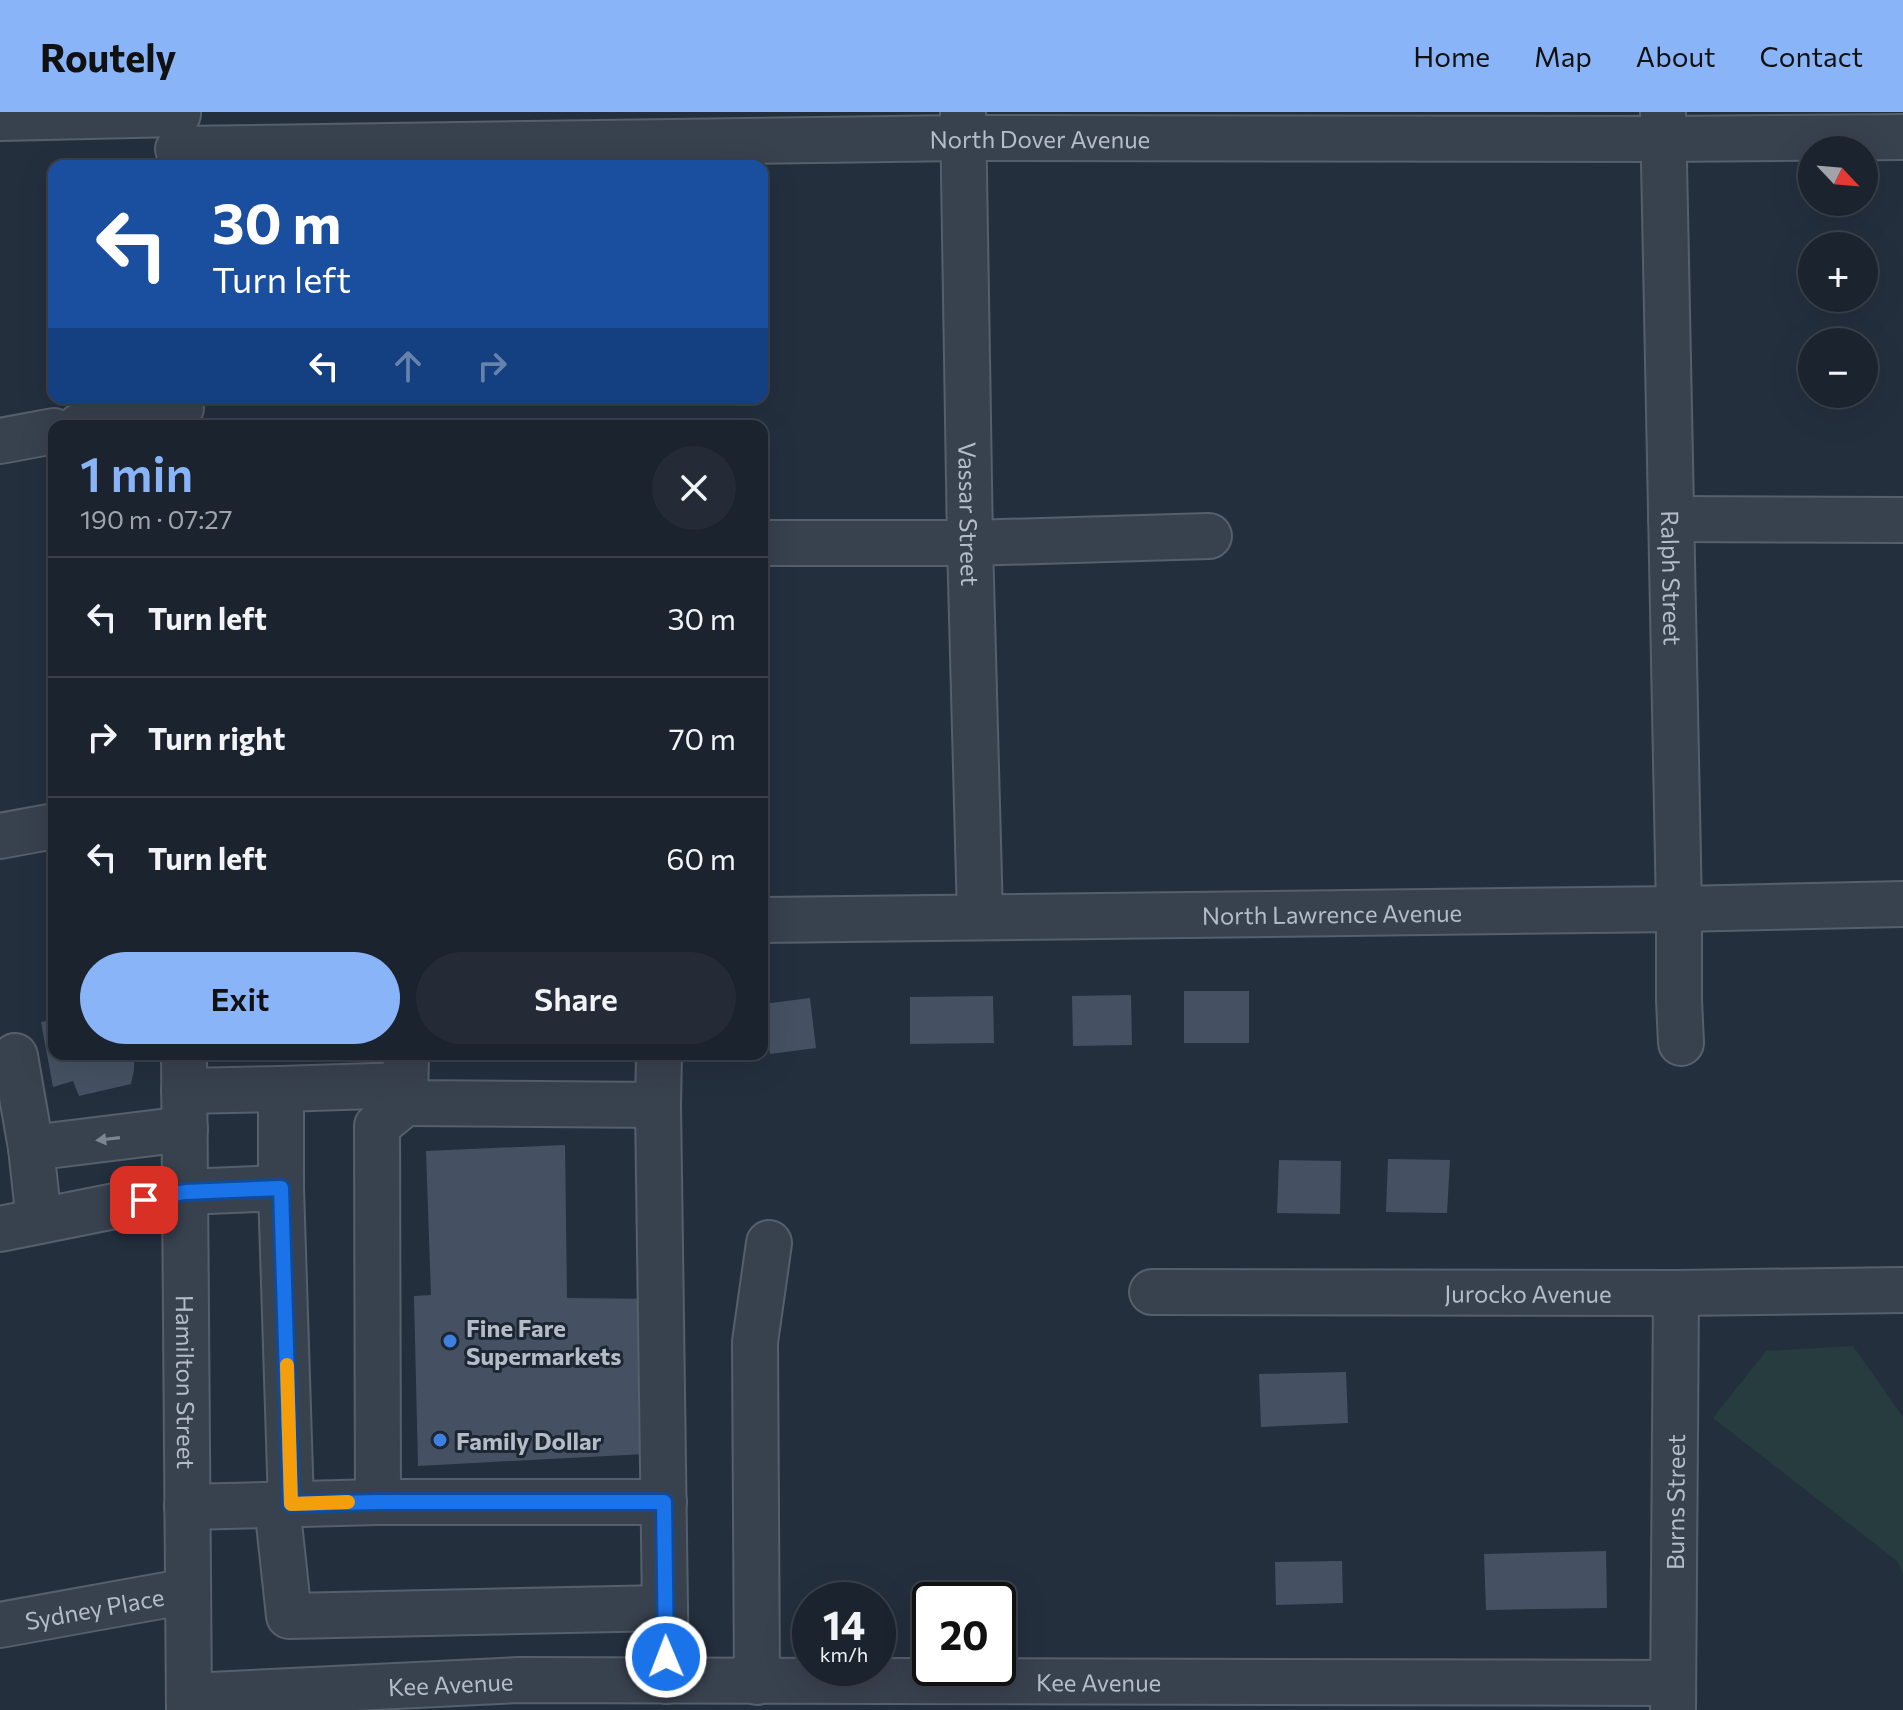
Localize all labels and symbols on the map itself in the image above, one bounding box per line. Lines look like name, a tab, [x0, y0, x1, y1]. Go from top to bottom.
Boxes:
street label: North Dover Avenue	[929, 123, 1150, 153]
north arrow	[1798, 136, 1878, 216]
street label: Vassar Street	[954, 442, 986, 587]
street label: Ralph Street	[1656, 510, 1688, 646]
street label: North Lawrence Avenue	[1202, 897, 1462, 929]
one-way arrow	[95, 1132, 120, 1145]
pin	[110, 1166, 178, 1234]
street label: Jurocko Avenue	[1444, 1278, 1612, 1307]
street label: Hamilton Street	[171, 1295, 202, 1469]
place label: Fine Fare Supermarkets	[466, 1313, 621, 1370]
marker: Fine Fare Supermarkets	[441, 1332, 459, 1350]
place label: Family Dollar	[456, 1426, 602, 1455]
marker: Family Dollar	[431, 1431, 449, 1449]
street label: Burns Street	[1660, 1434, 1689, 1570]
street label: Sydney Place	[23, 1581, 166, 1635]
speed limit sign: 20	[912, 1582, 1016, 1686]
position arrow	[624, 1615, 708, 1699]
street label: Kee Avenue	[387, 1666, 514, 1701]
street label: Kee Avenue	[1036, 1667, 1161, 1696]

